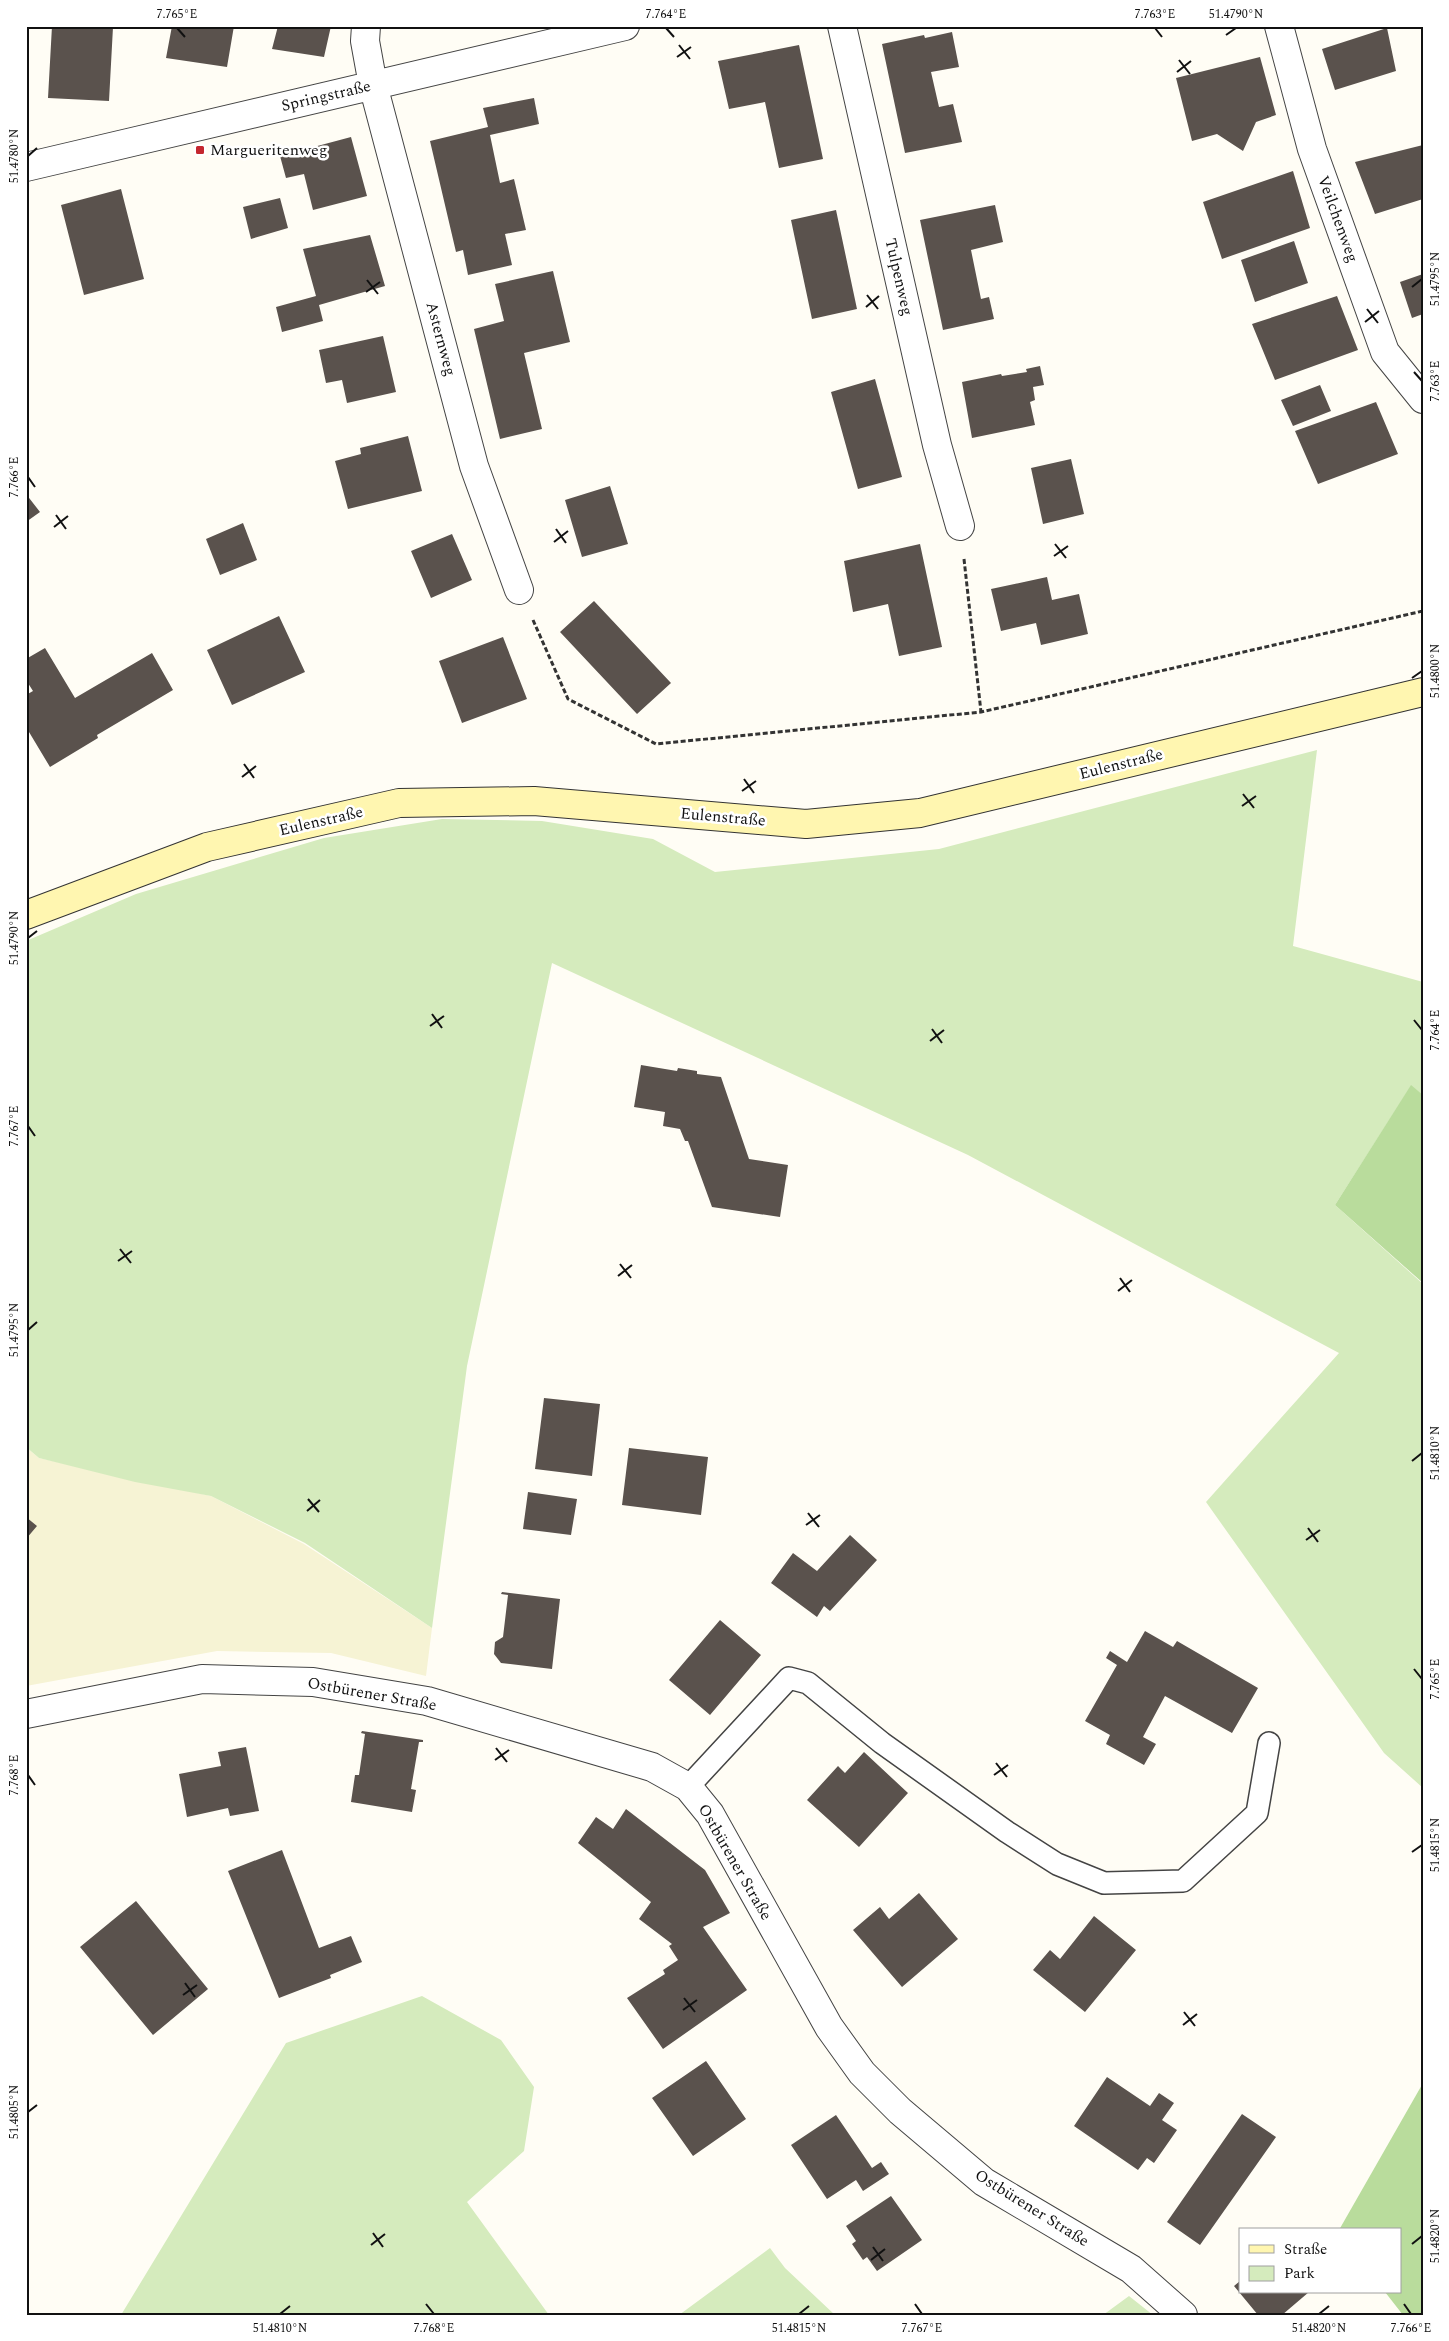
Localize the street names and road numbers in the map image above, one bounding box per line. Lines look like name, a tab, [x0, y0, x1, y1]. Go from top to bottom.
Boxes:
street label: Springstraße	[279, 74, 373, 118]
street label: Veilchenweg	[1311, 172, 1365, 266]
street label: Tulpenweg	[878, 236, 920, 318]
street label: Asternweg	[420, 299, 462, 379]
street label: Eulenstraße	[1077, 742, 1165, 786]
street label: Eulenstraße	[277, 800, 365, 842]
street label: Eulenstraße	[679, 801, 767, 833]
street label: Ostbürener Straße	[305, 1671, 439, 1717]
street label: Ostbürener Straße	[692, 1799, 778, 1925]
street label: Ostbürener Straße	[970, 2163, 1094, 2253]

